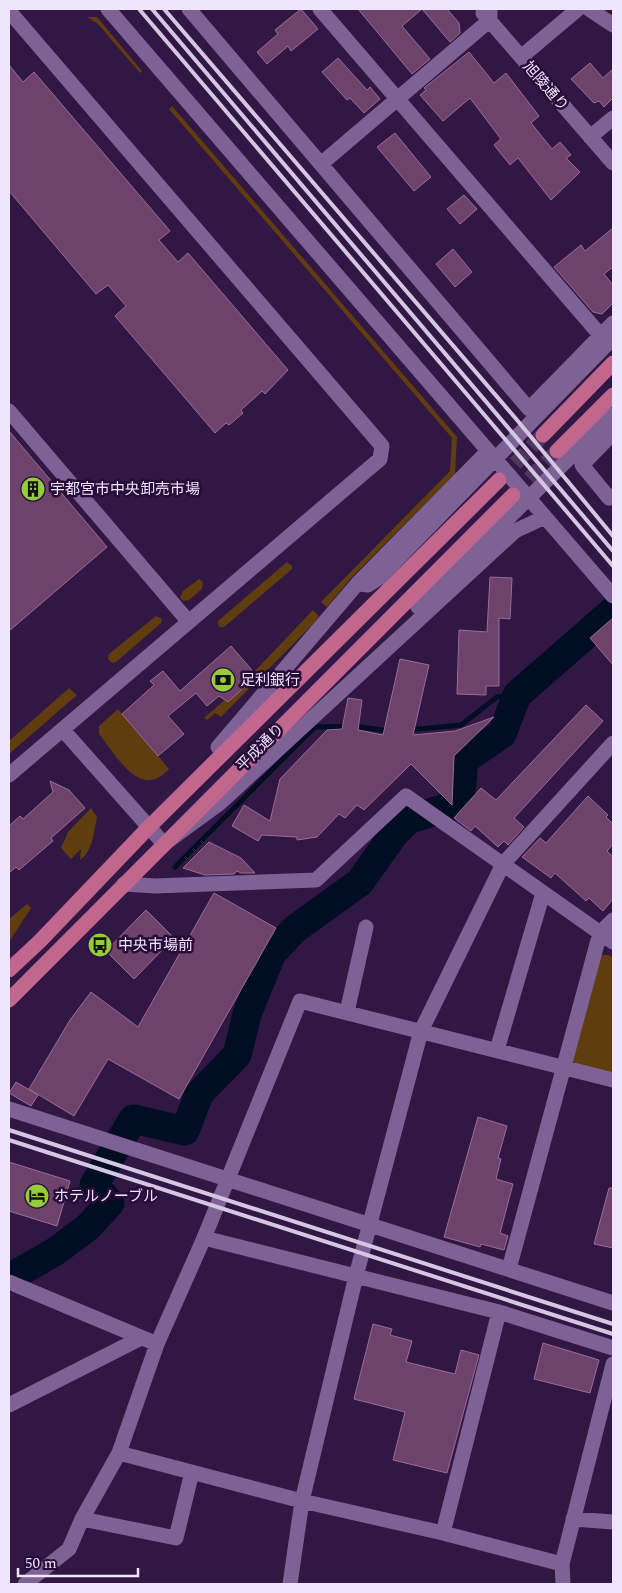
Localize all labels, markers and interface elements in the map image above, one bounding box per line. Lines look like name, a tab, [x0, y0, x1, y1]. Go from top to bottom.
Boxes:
street label: 旭陵通り	[517, 56, 574, 117]
building icon: 宇都宮市中央卸売市場	[20, 476, 46, 502]
place label: 宇都宮市中央卸売市場	[50, 478, 200, 501]
bank icon: 足利銀行	[210, 667, 236, 693]
place label: 足利銀行	[240, 669, 300, 692]
street label: 平成通り	[231, 718, 290, 777]
bus stop icon: 中央市場前	[87, 932, 113, 958]
place label: 中央市場前	[118, 934, 193, 957]
hotel icon: ホテルノーブル	[24, 1183, 50, 1209]
place label: ホテルノーブル	[54, 1185, 158, 1208]
scale bar	[18, 1546, 138, 1578]
text: 50 m	[25, 1552, 57, 1575]

